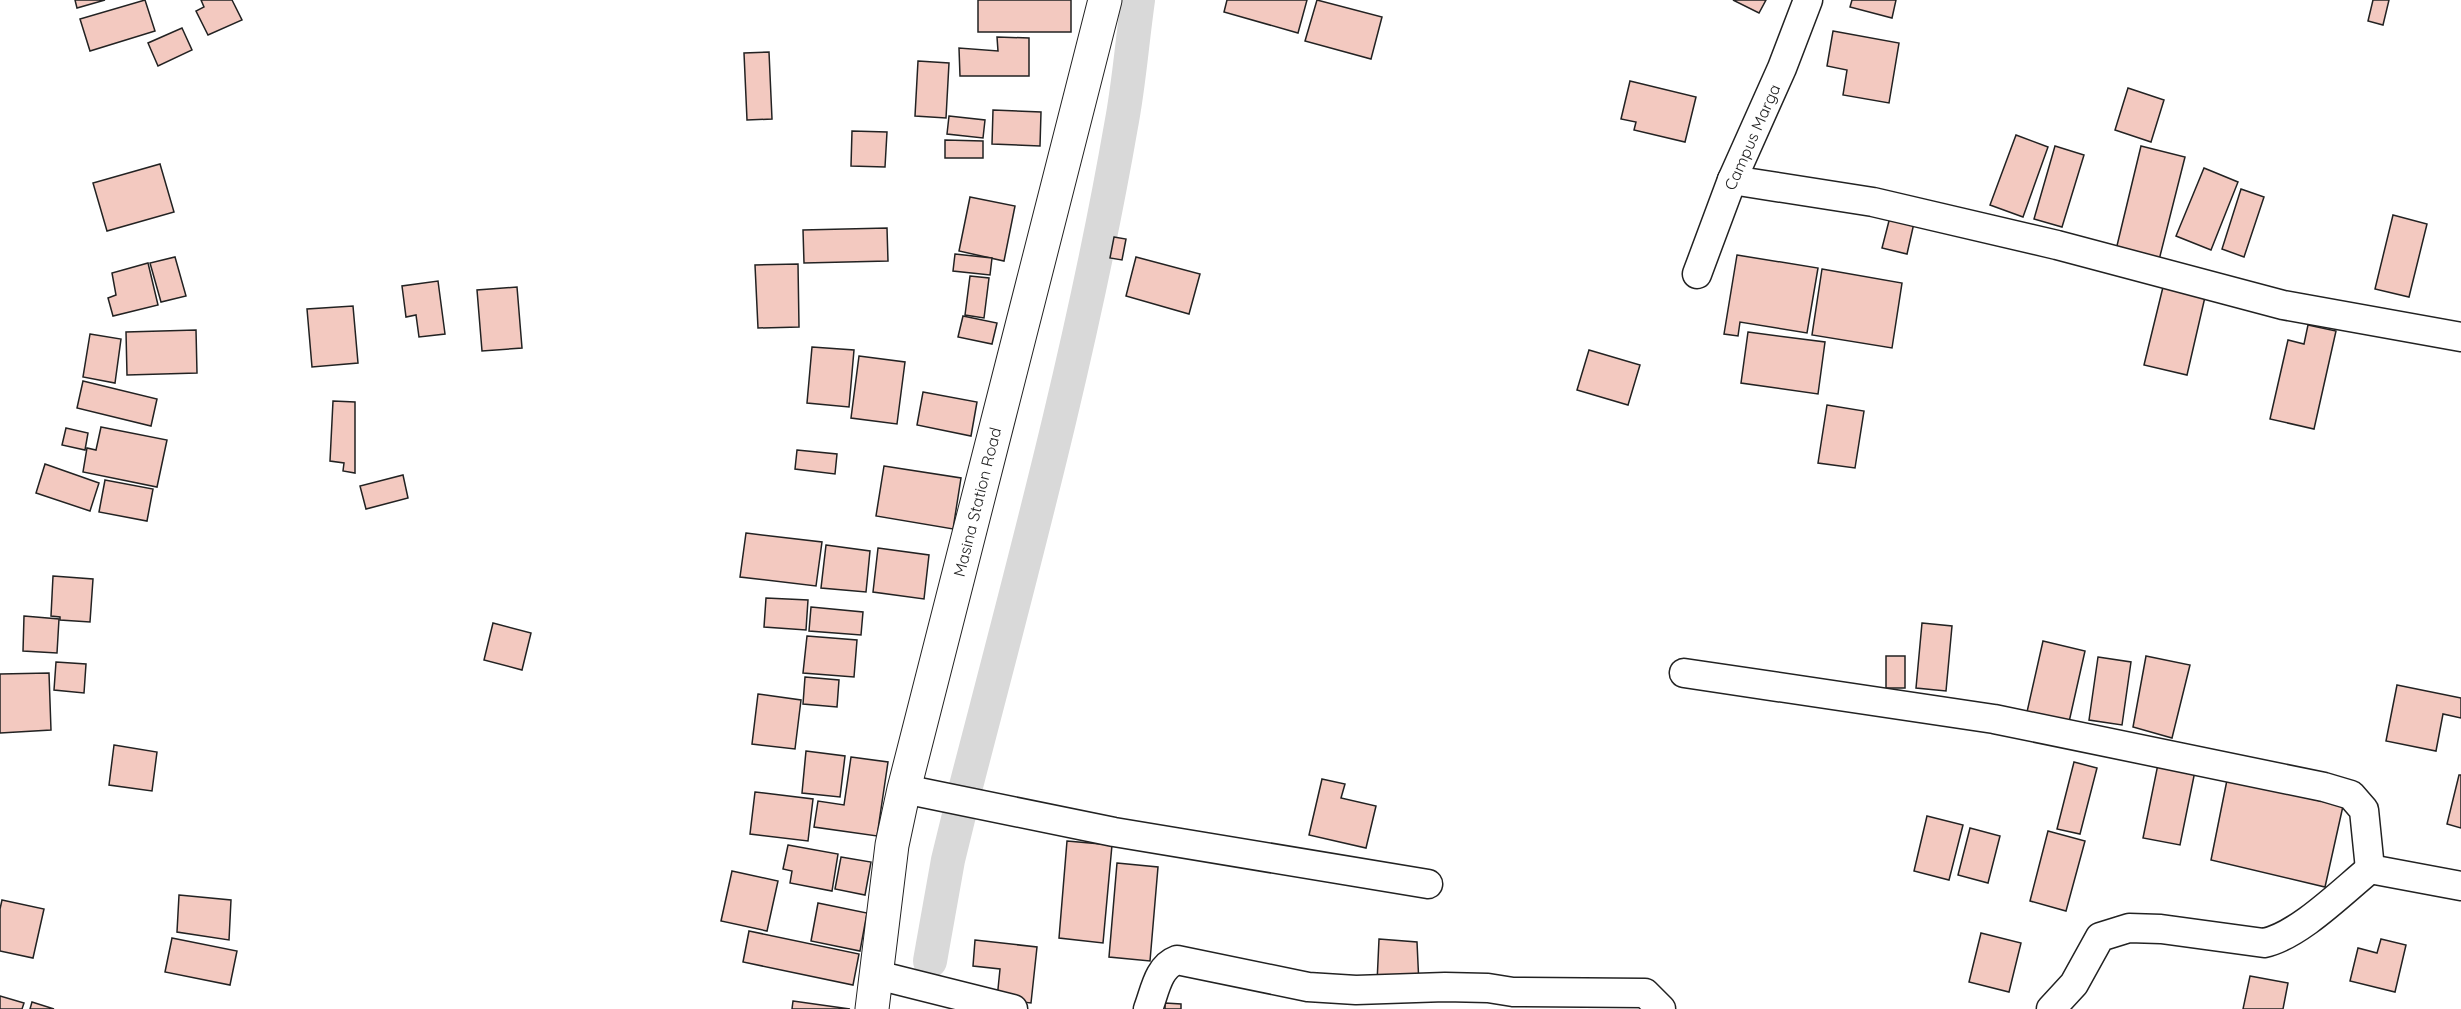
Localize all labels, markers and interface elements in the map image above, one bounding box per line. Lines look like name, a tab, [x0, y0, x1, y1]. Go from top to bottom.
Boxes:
street label: Campus Marga	[1720, 81, 1784, 193]
street label: Masina Station Road	[949, 425, 1005, 579]

